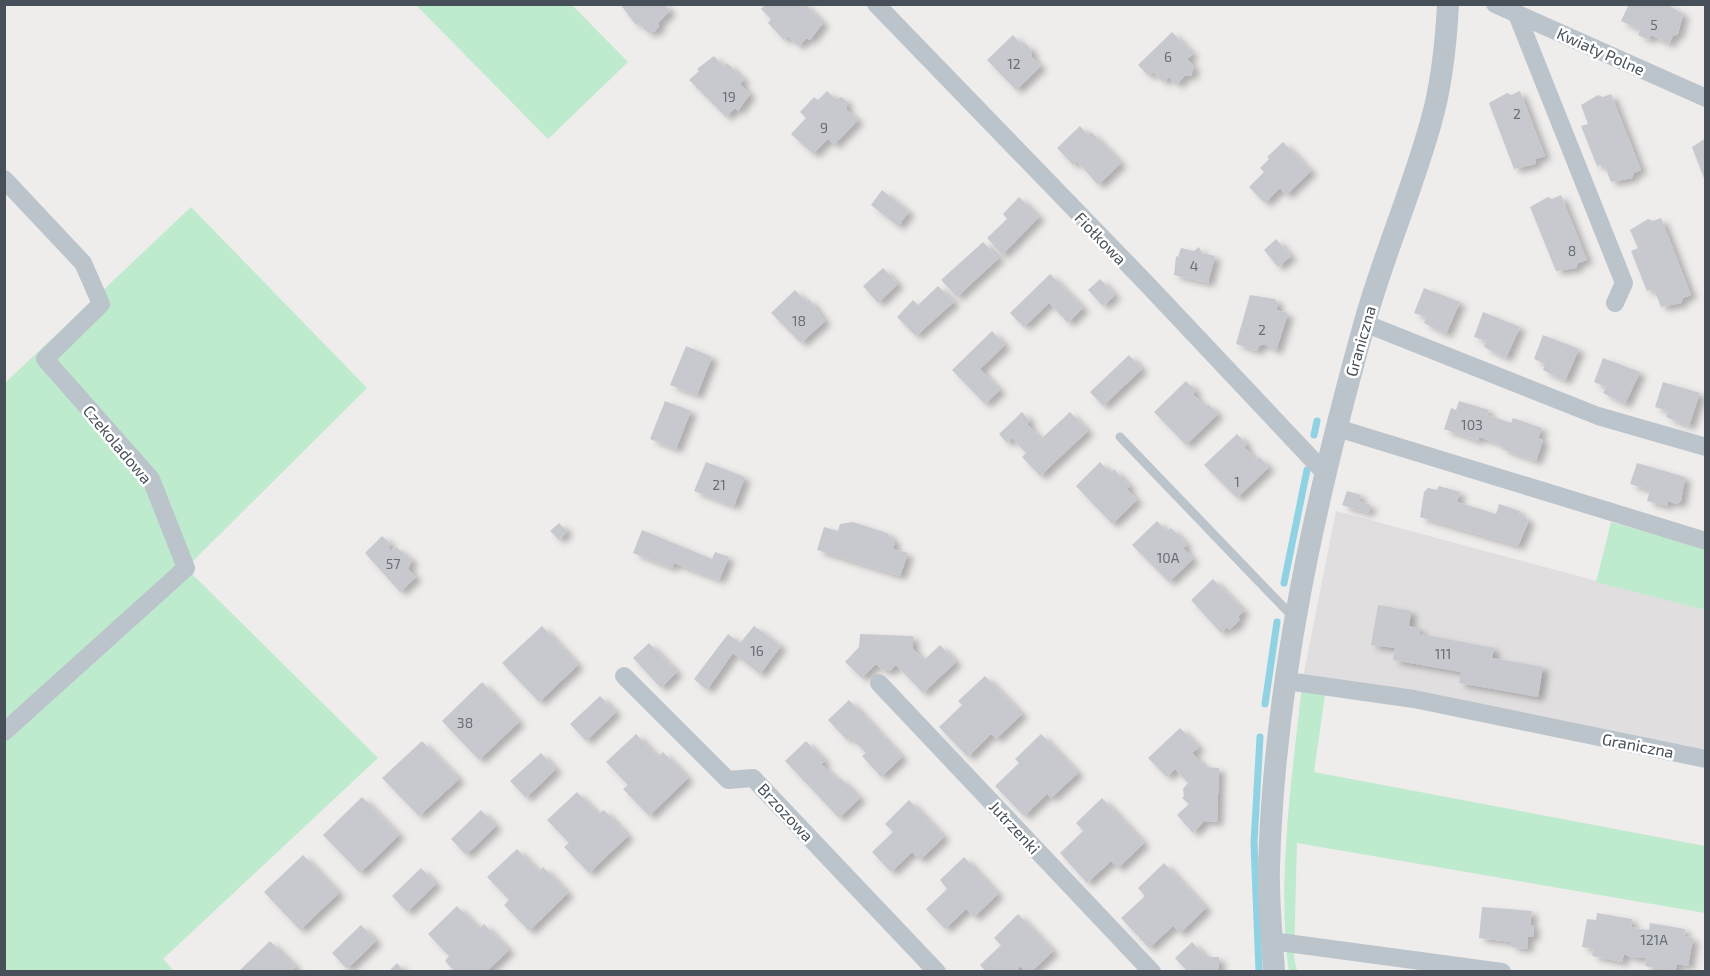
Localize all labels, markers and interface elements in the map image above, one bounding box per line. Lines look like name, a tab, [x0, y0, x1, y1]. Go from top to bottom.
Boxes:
house number: 5	[1650, 16, 1658, 33]
street label: Kwiaty Polne	[1554, 23, 1648, 79]
house number: 6	[1164, 48, 1172, 65]
house number: 12	[1007, 55, 1021, 72]
house number: 19	[722, 88, 736, 105]
house number: 2	[1513, 105, 1521, 122]
house number: 9	[820, 119, 828, 136]
street label: Fiołkowa	[1071, 208, 1131, 268]
house number: 8	[1568, 242, 1576, 259]
house number: 4	[1190, 257, 1198, 274]
street label: Graniczna	[1341, 303, 1379, 379]
house number: 18	[792, 312, 806, 329]
house number: 2	[1258, 321, 1266, 338]
street label: Czekoladowa	[80, 401, 156, 487]
house number: 103	[1461, 416, 1483, 433]
house number: 1	[1234, 473, 1240, 490]
house number: 21	[712, 476, 726, 493]
house number: 10A	[1157, 549, 1180, 566]
house number: 57	[386, 555, 400, 572]
house number: 16	[750, 642, 764, 659]
house number: 111	[1435, 645, 1451, 662]
house number: 38	[457, 714, 473, 731]
street label: Graniczna	[1601, 729, 1675, 761]
street label: Brzozowa	[754, 779, 818, 845]
street label: Jutrzenki	[986, 797, 1044, 857]
house number: 121A	[1640, 931, 1668, 948]

